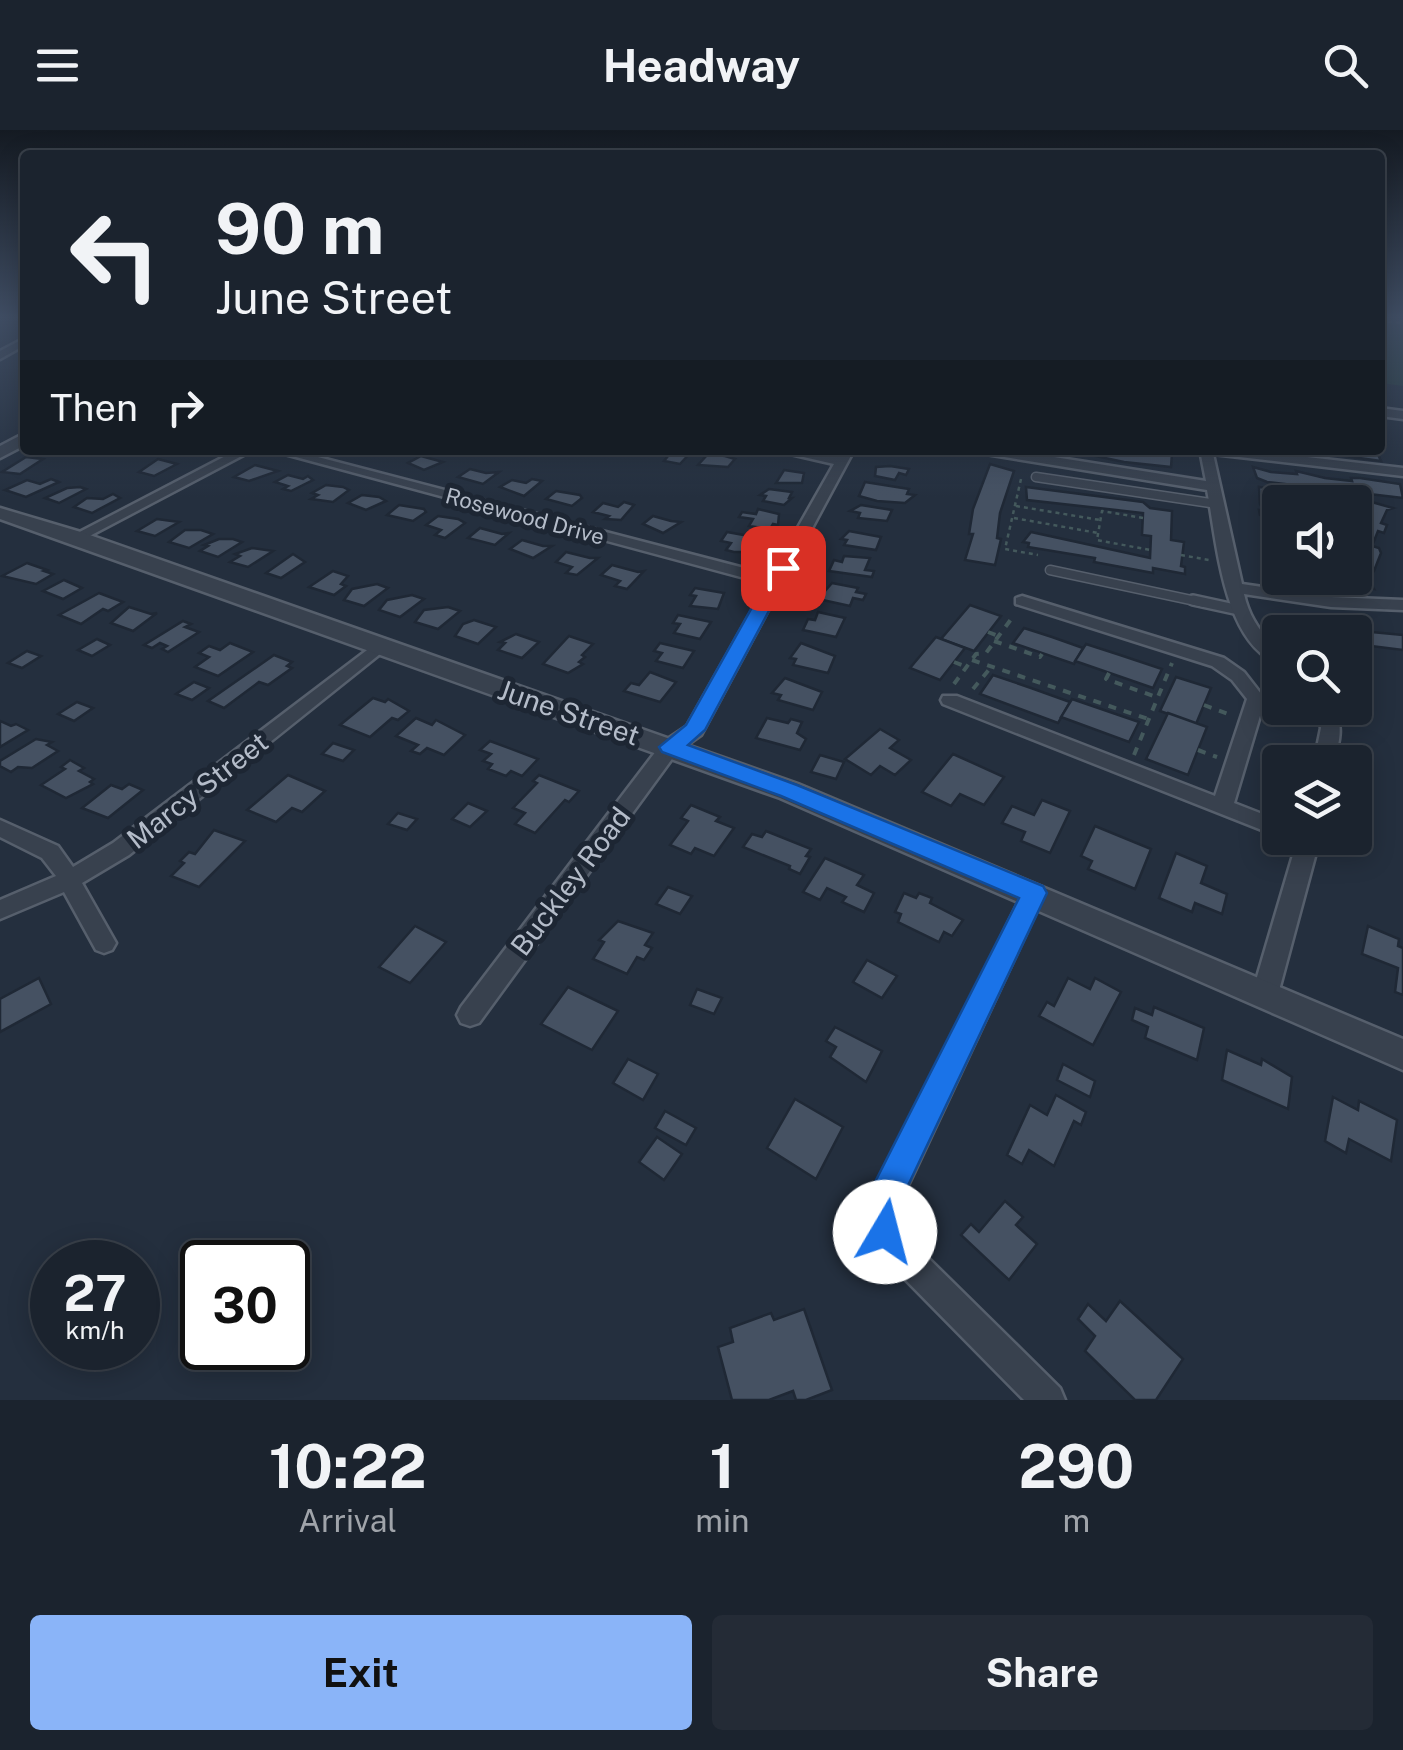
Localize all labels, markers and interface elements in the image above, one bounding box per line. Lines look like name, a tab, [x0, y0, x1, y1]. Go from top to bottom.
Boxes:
icon: menu	[30, 38, 85, 93]
icon: search	[1318, 38, 1373, 93]
text: Headway	[603, 39, 800, 92]
text: 90 m	[215, 187, 385, 270]
icon: left	[50, 190, 180, 320]
text: June Street	[215, 271, 452, 324]
icon: right	[158, 380, 213, 435]
text: Then	[50, 385, 138, 430]
street label: Rosewood Drive	[443, 482, 607, 550]
map controls	[1262, 485, 1372, 855]
button: sound	[1262, 485, 1372, 595]
pin	[741, 526, 826, 611]
icon: arrive	[756, 541, 811, 596]
button: search	[1262, 615, 1372, 725]
street label: June Street	[494, 672, 644, 752]
street label: Marcy Street	[120, 725, 274, 855]
button: layers	[1262, 745, 1372, 855]
street label: Buckley Road	[503, 800, 637, 962]
position arrow	[833, 1180, 937, 1284]
speed limit sign: 30	[180, 1240, 310, 1370]
text: 27	[63, 1263, 127, 1322]
text: km/h	[66, 1315, 124, 1345]
text: 10:22	[269, 1431, 427, 1502]
text: 1	[710, 1431, 735, 1502]
text: 290	[1018, 1431, 1134, 1502]
text: Arrival	[298, 1502, 397, 1539]
text: min	[695, 1502, 750, 1539]
text: m	[1062, 1502, 1090, 1539]
button: Exit	[30, 1615, 692, 1730]
button: Share	[712, 1615, 1373, 1730]

